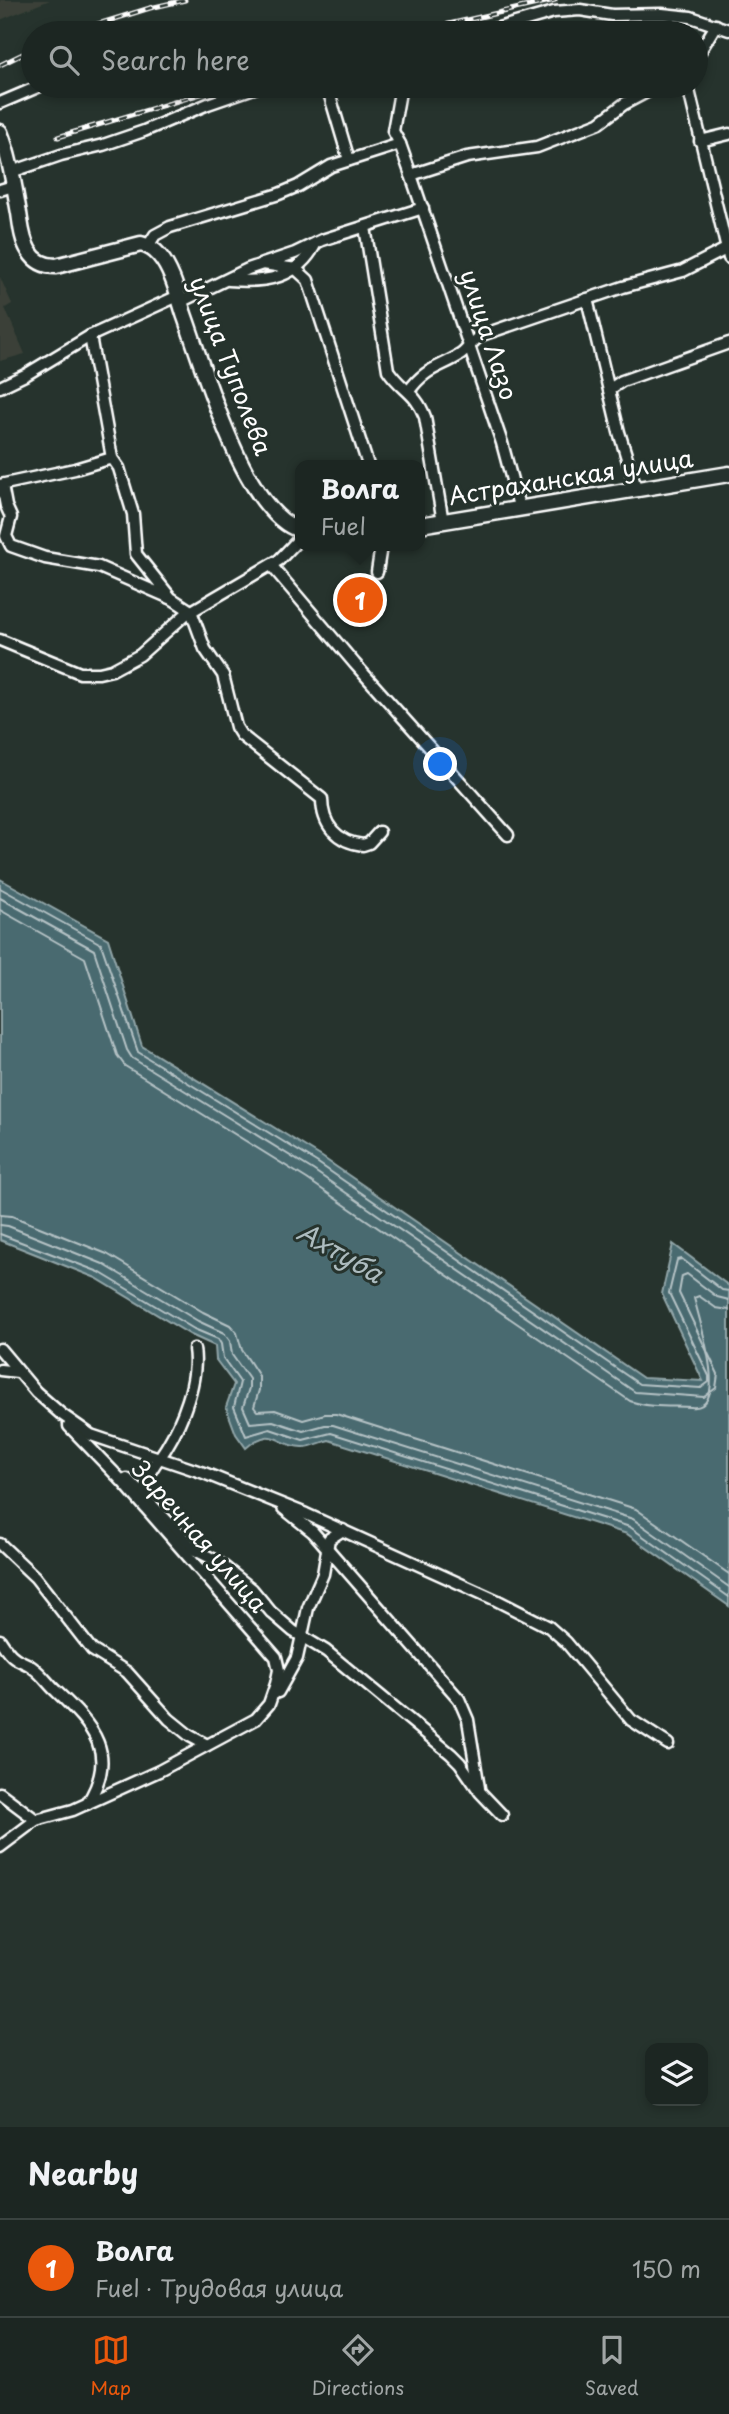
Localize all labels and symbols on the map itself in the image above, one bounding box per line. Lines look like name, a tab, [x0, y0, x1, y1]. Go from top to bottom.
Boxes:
street label: улица Лазо	[452, 264, 528, 404]
street label: улица Туполева	[181, 271, 283, 460]
street label: Астраханская улица	[446, 439, 696, 513]
pin: 1	[337, 574, 383, 626]
your location	[423, 747, 457, 781]
water label: Ахтуба	[291, 1212, 391, 1292]
street label: Заречная улица	[124, 1452, 277, 1620]

